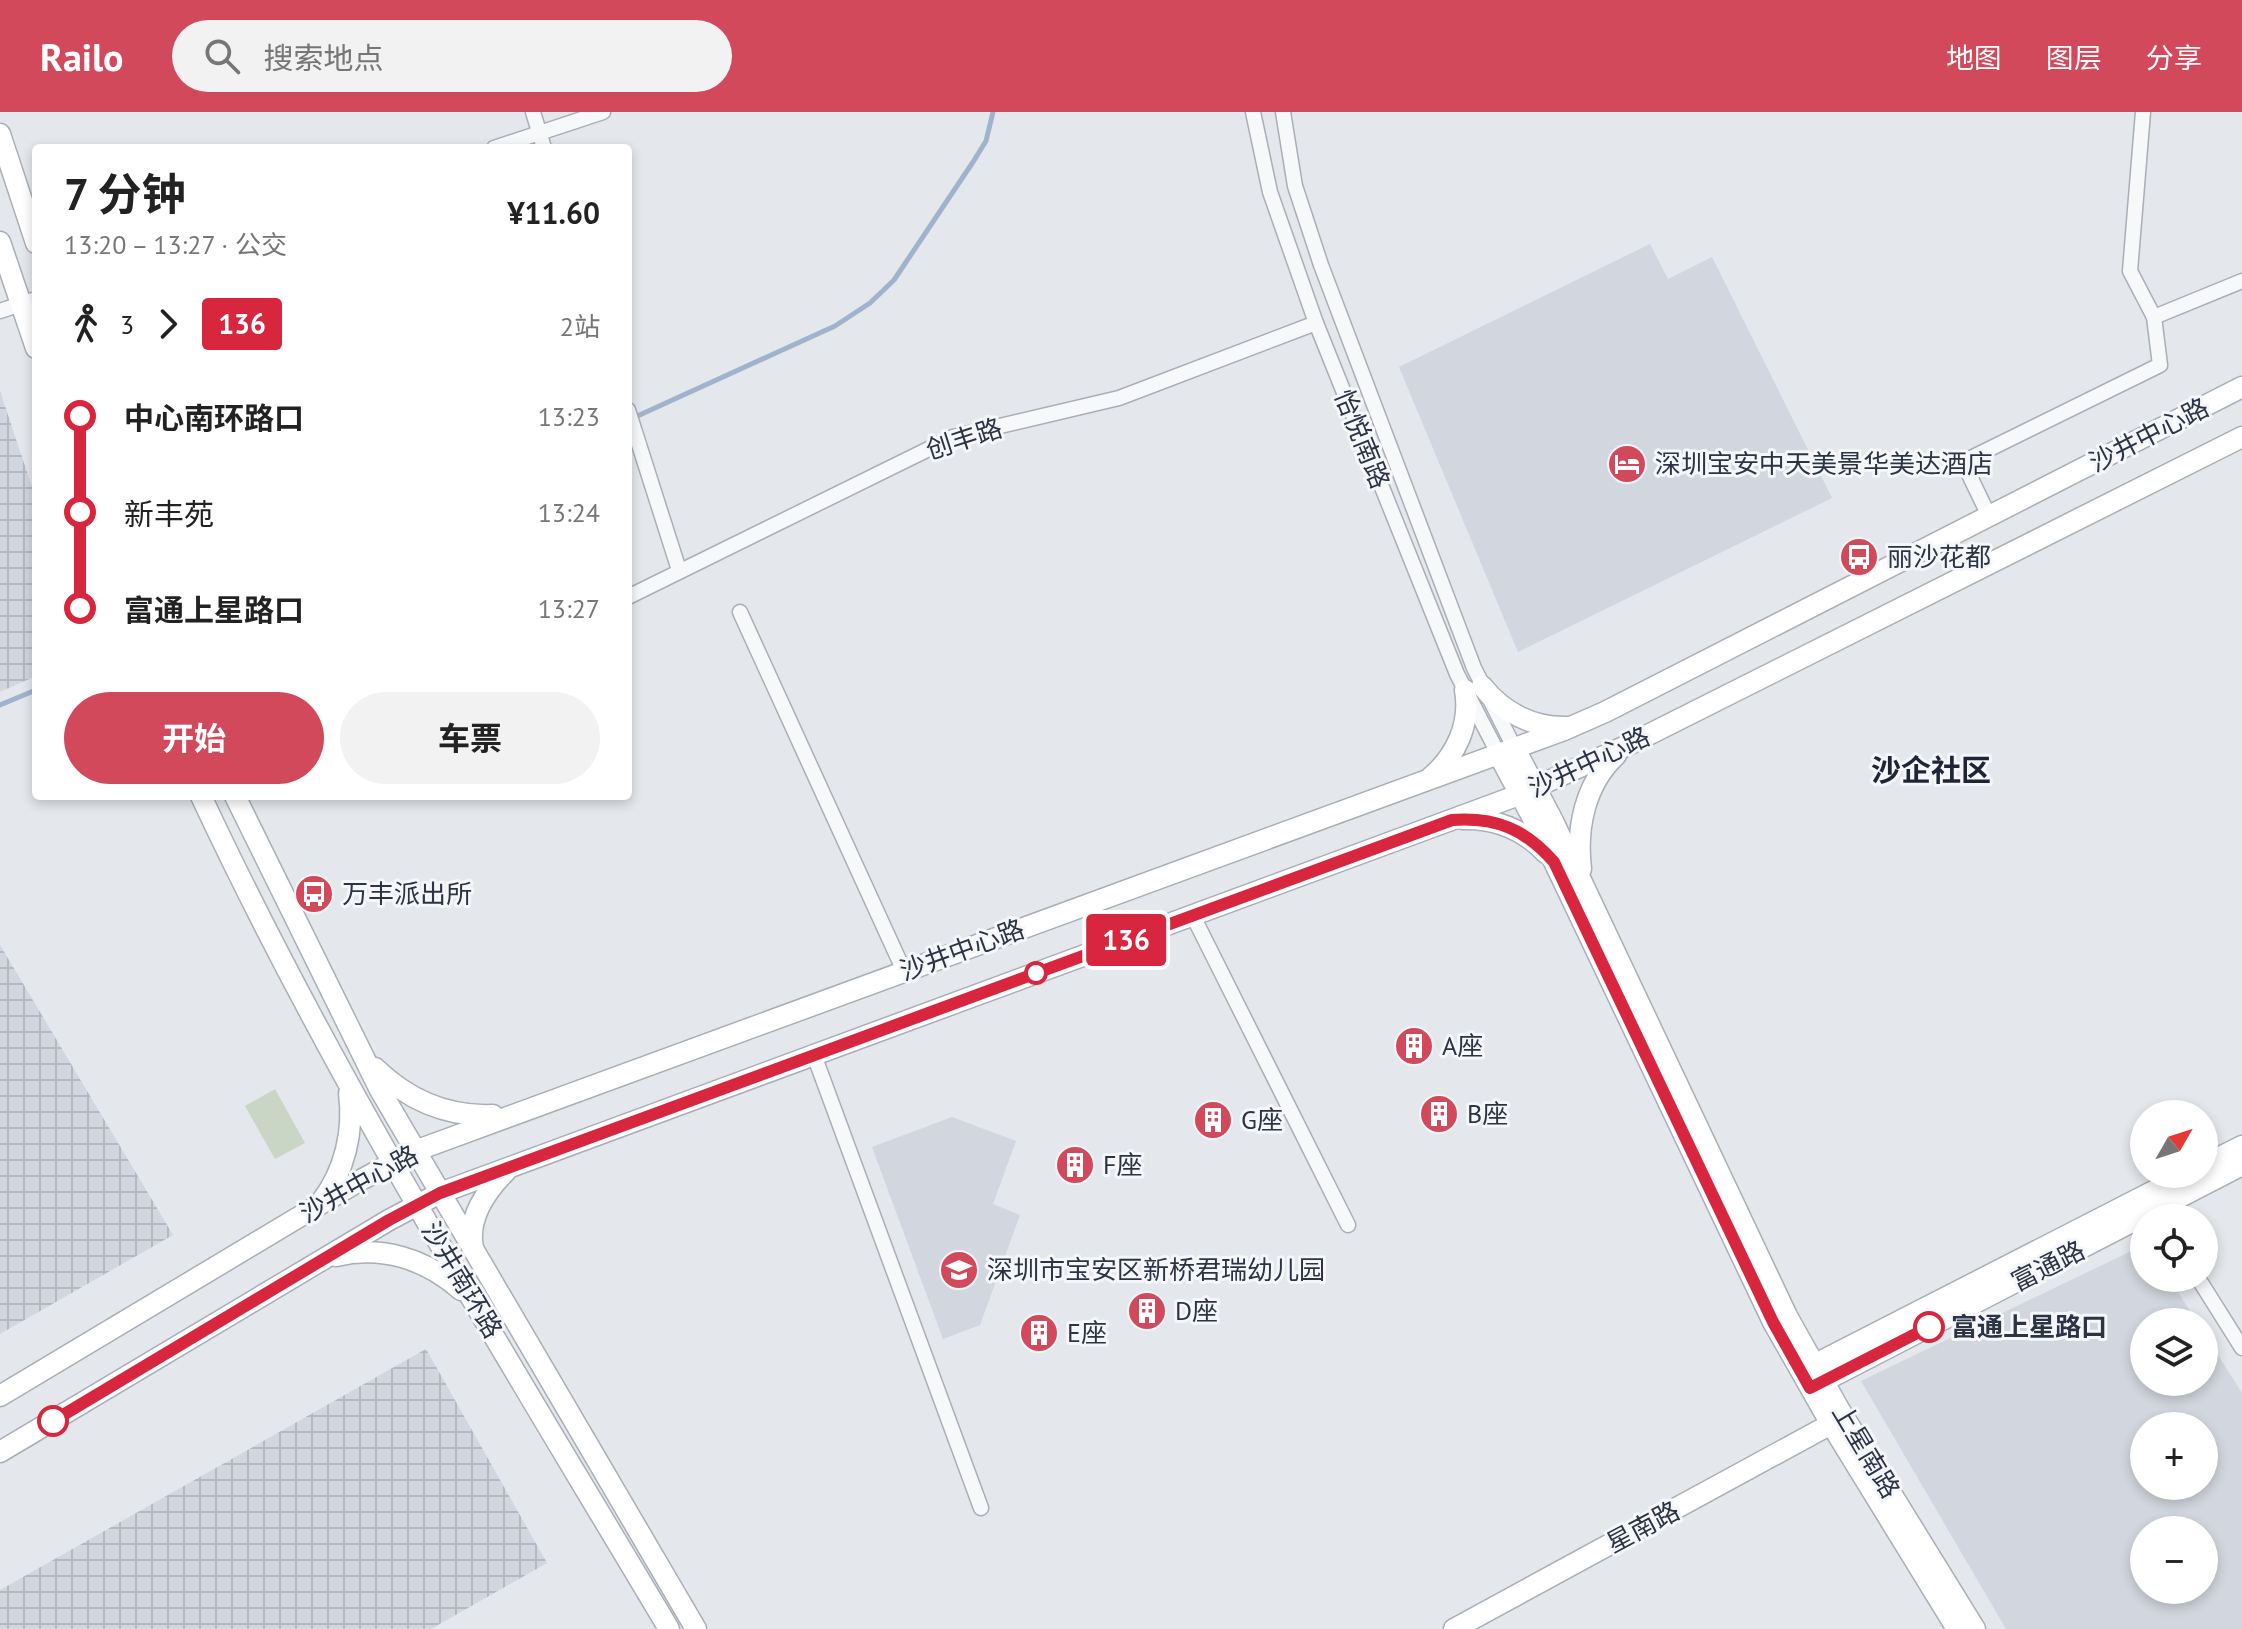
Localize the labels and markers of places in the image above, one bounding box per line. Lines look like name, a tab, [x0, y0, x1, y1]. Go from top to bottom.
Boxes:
hotel icon: 深圳宝安中天美景华美达酒店	[1606, 443, 1648, 485]
place label: 深圳宝安中天美景华美达酒店	[1655, 447, 1993, 480]
bus stop icon: 丽沙花都	[1838, 536, 1880, 578]
place label: 丽沙花都	[1887, 540, 1991, 573]
bus stop icon: 万丰派出所	[293, 873, 335, 915]
place label: 万丰派出所	[342, 877, 472, 910]
unlabelled marker	[1025, 962, 1047, 984]
building icon: A座	[1393, 1025, 1435, 1067]
place label: A座	[1442, 1029, 1483, 1062]
building icon: B座	[1418, 1093, 1460, 1135]
place label: B座	[1467, 1097, 1508, 1130]
building icon: G座	[1192, 1099, 1234, 1141]
place label: G座	[1241, 1103, 1283, 1136]
building icon: F座	[1054, 1144, 1096, 1186]
place label: F座	[1103, 1148, 1142, 1181]
school or university icon: 深圳市宝安区新桥君瑞幼儿园	[938, 1249, 980, 1291]
place label: 深圳市宝安区新桥君瑞幼儿园	[987, 1253, 1325, 1286]
building icon: D座	[1126, 1290, 1168, 1332]
place label: D座	[1175, 1294, 1218, 1327]
place label: 富通上星路口	[1951, 1310, 2107, 1343]
building icon: E座	[1018, 1312, 1060, 1354]
marker: 富通上星路口	[1914, 1312, 1944, 1342]
place label: E座	[1067, 1316, 1107, 1349]
unlabelled marker	[38, 1406, 68, 1436]

